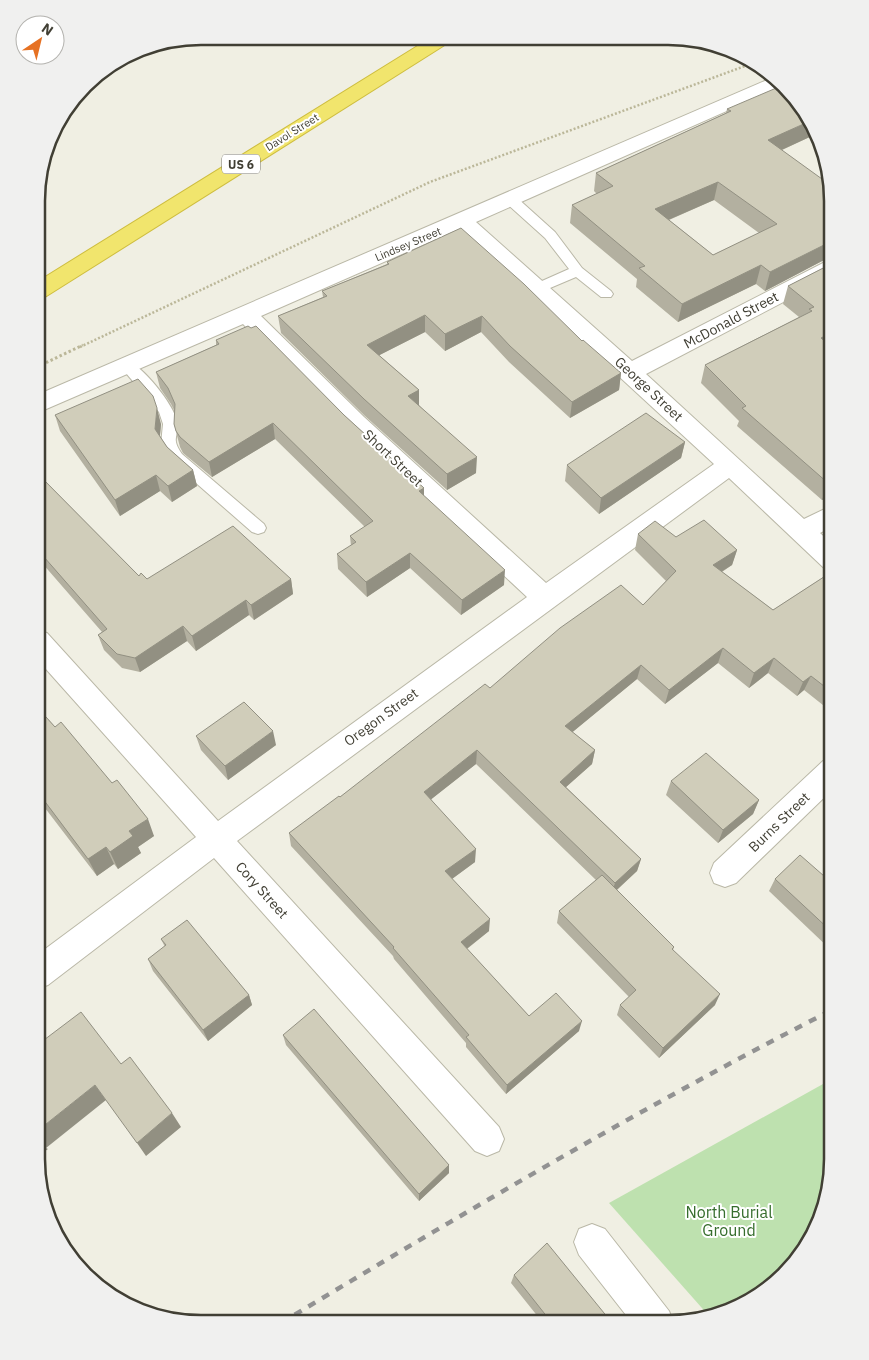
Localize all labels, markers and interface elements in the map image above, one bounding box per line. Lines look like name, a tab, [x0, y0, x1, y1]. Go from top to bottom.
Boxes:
north arrow	[15, 15, 65, 65]
text: N	[38, 19, 57, 40]
street label: Davol Street	[263, 110, 321, 154]
road number: US 6	[222, 154, 260, 173]
street label: Lindsey Street	[373, 224, 443, 264]
street label: McDonald Street	[681, 287, 782, 353]
street label: George Street	[611, 353, 687, 425]
street label: Short Street	[359, 426, 427, 490]
street label: Oregon Street	[340, 684, 422, 750]
street label: Burns Street	[744, 788, 814, 856]
street label: Cory Street	[232, 858, 292, 922]
park label: North Burial Ground	[686, 1202, 773, 1240]

